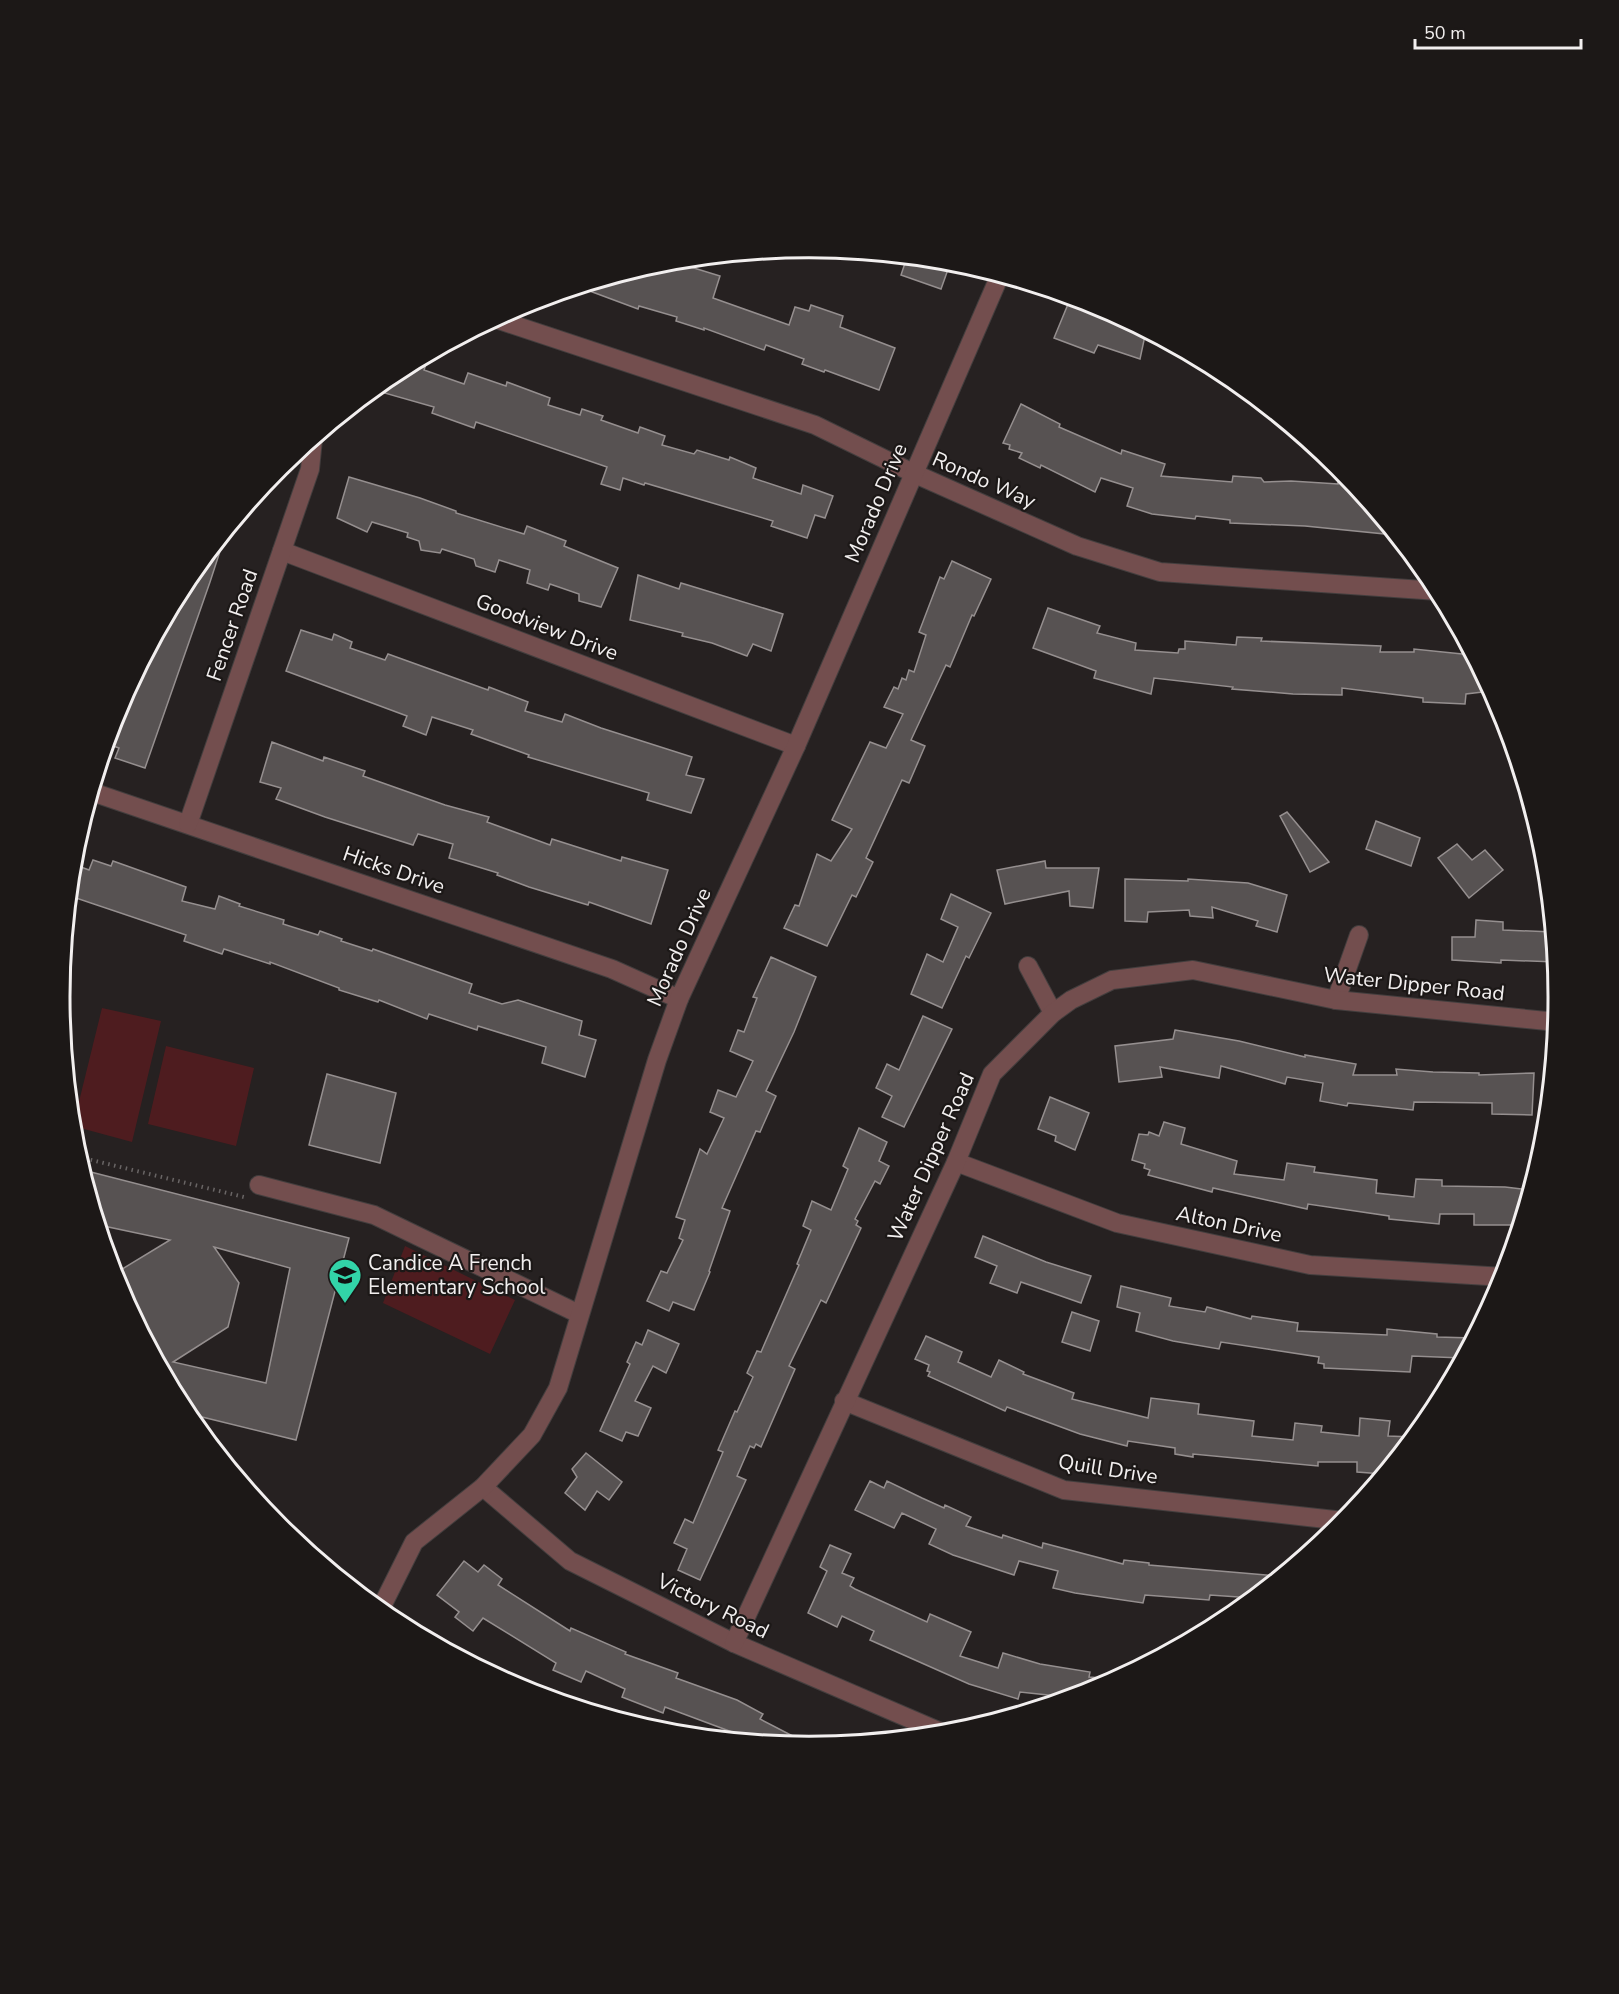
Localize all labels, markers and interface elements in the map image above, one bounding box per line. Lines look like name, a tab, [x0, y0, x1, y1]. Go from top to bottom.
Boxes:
scale bar	[1415, 12, 1582, 50]
text: 50 m	[1424, 21, 1466, 45]
street label: Morado Drive	[838, 439, 914, 567]
street label: Rondo Way	[928, 445, 1040, 515]
street label: Fencer Road	[200, 565, 264, 685]
street label: Goodview Drive	[472, 587, 622, 667]
street label: Hicks Drive	[339, 839, 449, 901]
street label: Morado Drive	[640, 883, 718, 1011]
street label: Water Dipper Road	[1322, 961, 1506, 1007]
street label: Water Dipper Road	[881, 1068, 981, 1246]
street label: Alton Drive	[1174, 1199, 1284, 1249]
place label: Candice A French Elementary School	[368, 1249, 546, 1301]
school or university icon: Candice A French Elementary School	[327, 1257, 363, 1304]
street label: Quill Drive	[1056, 1447, 1160, 1491]
street label: Victory Road	[651, 1566, 774, 1645]

